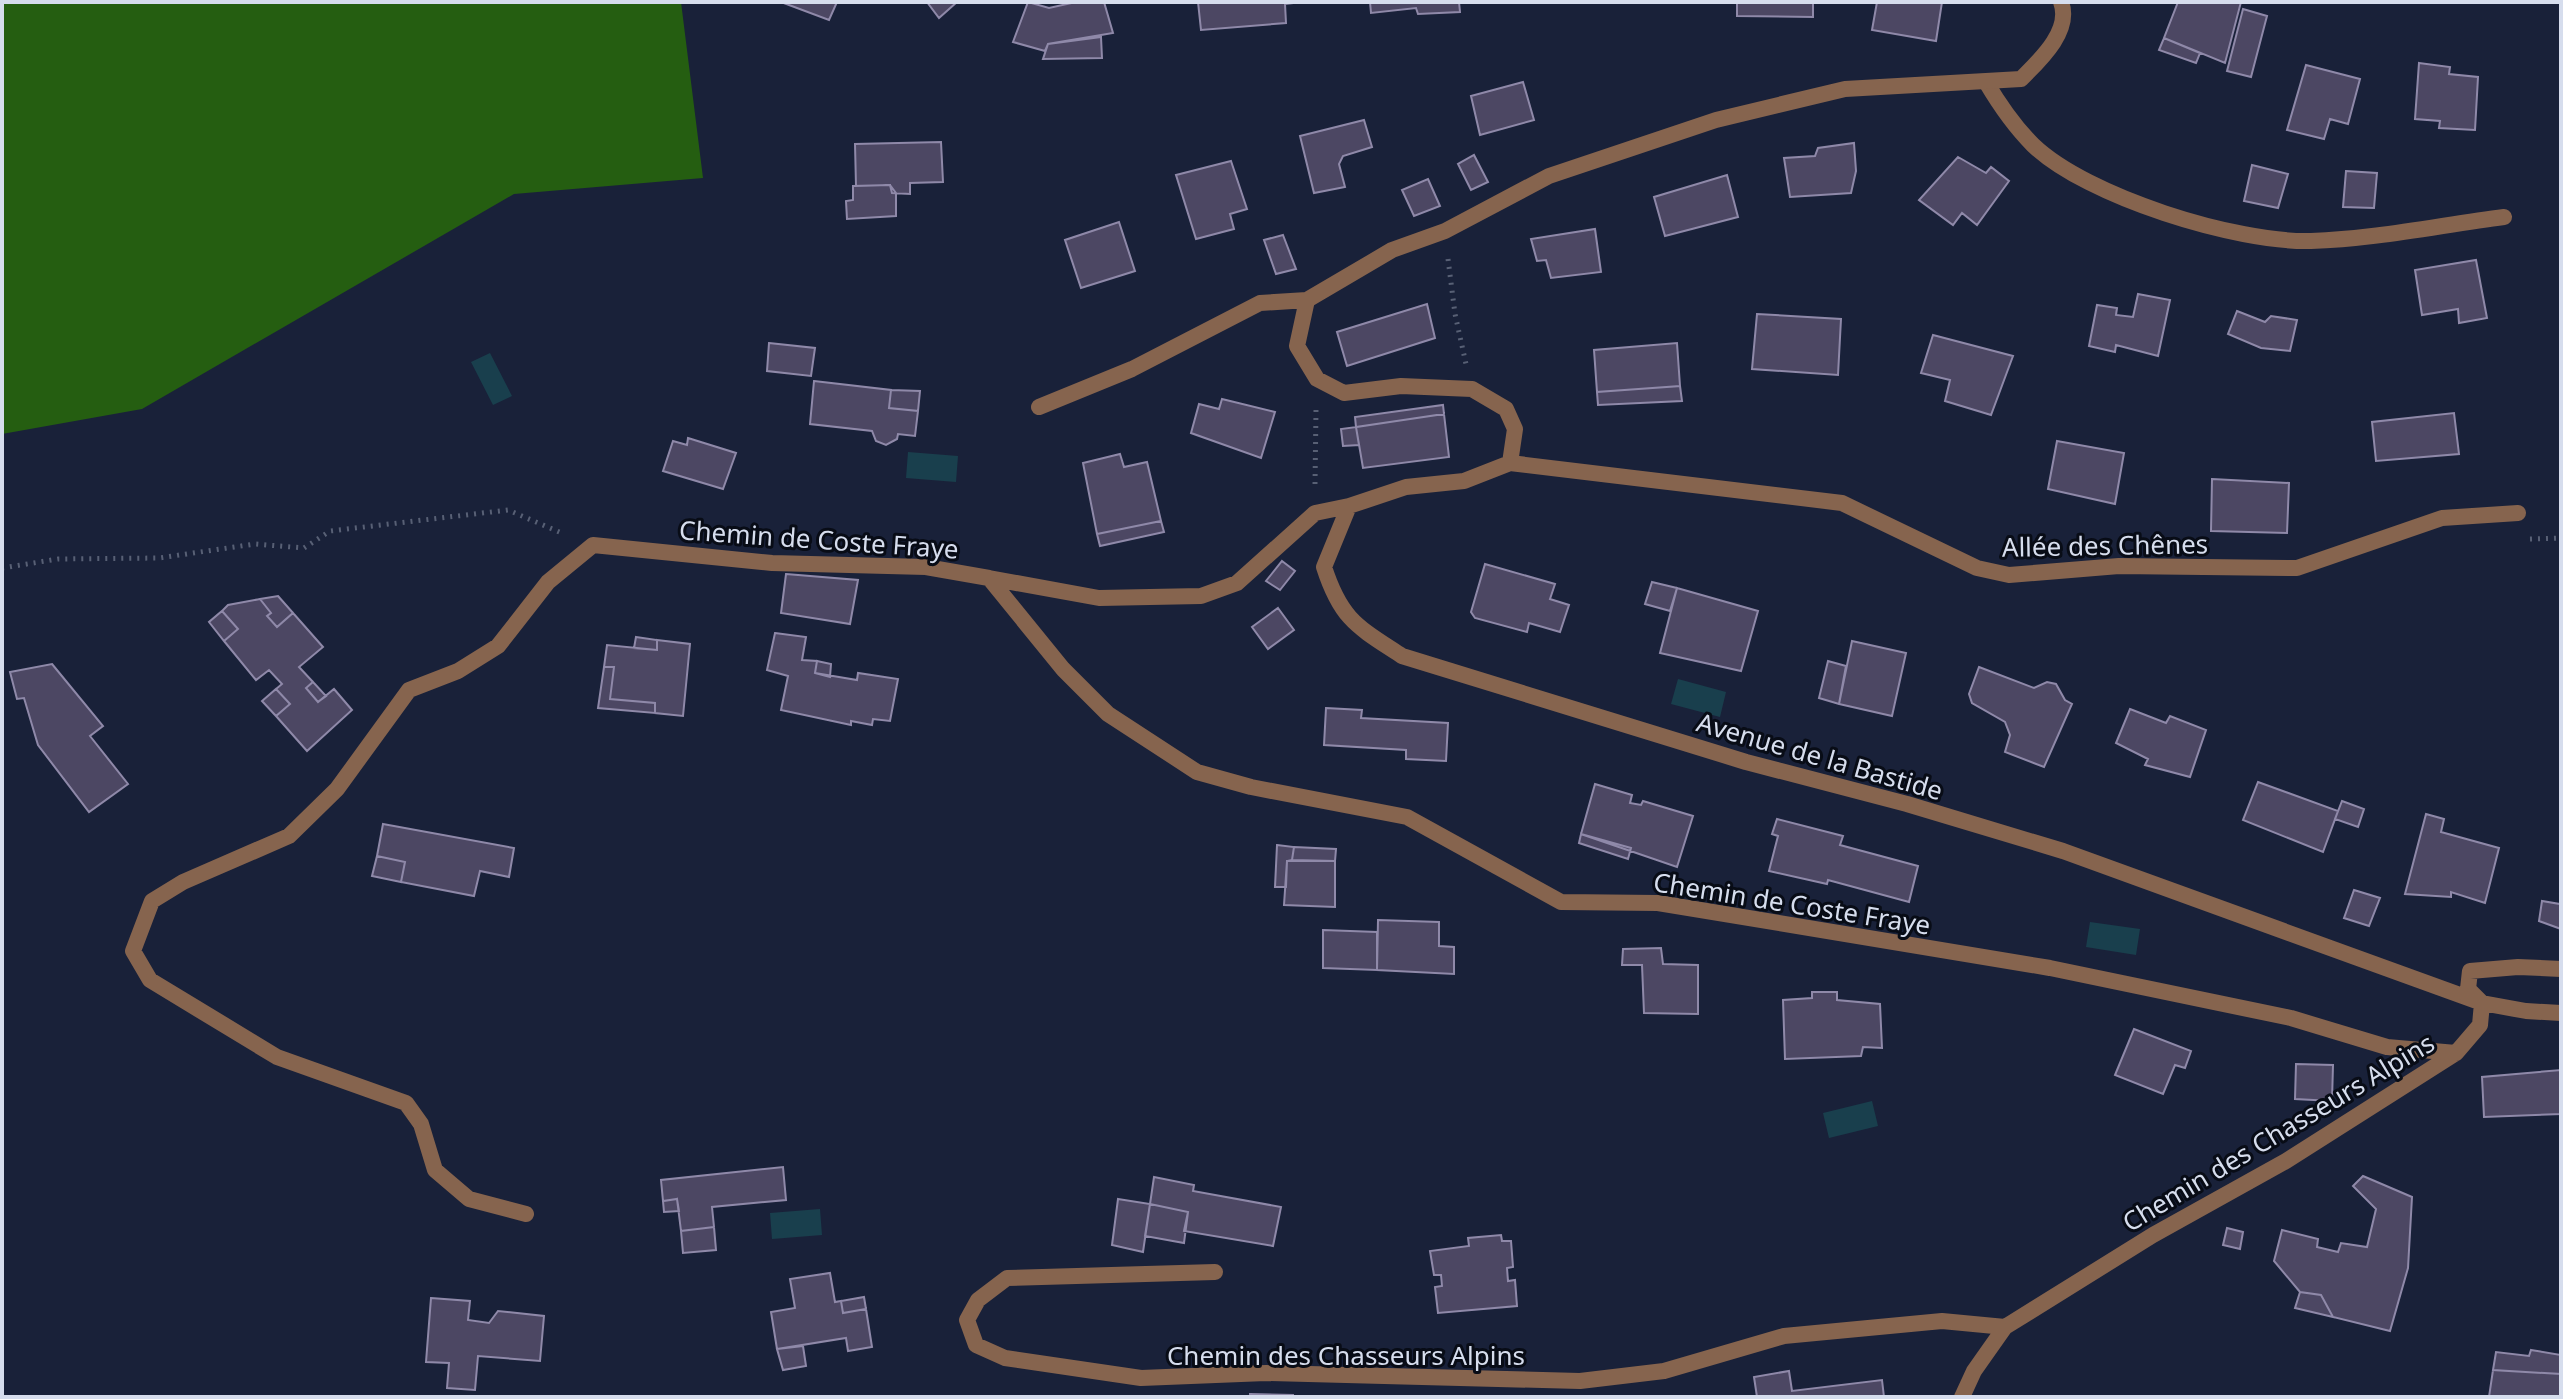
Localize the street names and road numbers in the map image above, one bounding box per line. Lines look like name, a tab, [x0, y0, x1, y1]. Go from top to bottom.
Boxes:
street label: Chemin de Coste Fraye	[678, 511, 960, 567]
street label: Allée des Chênes	[2002, 525, 2208, 565]
street label: Avenue de la Bastide	[1693, 704, 1947, 808]
street label: Chemin de Coste Fraye	[1651, 863, 1933, 943]
street label: Chemin des Chasseurs Alpins	[2115, 1024, 2441, 1240]
street label: Chemin des Chasseurs Alpins	[1167, 1337, 1525, 1373]

